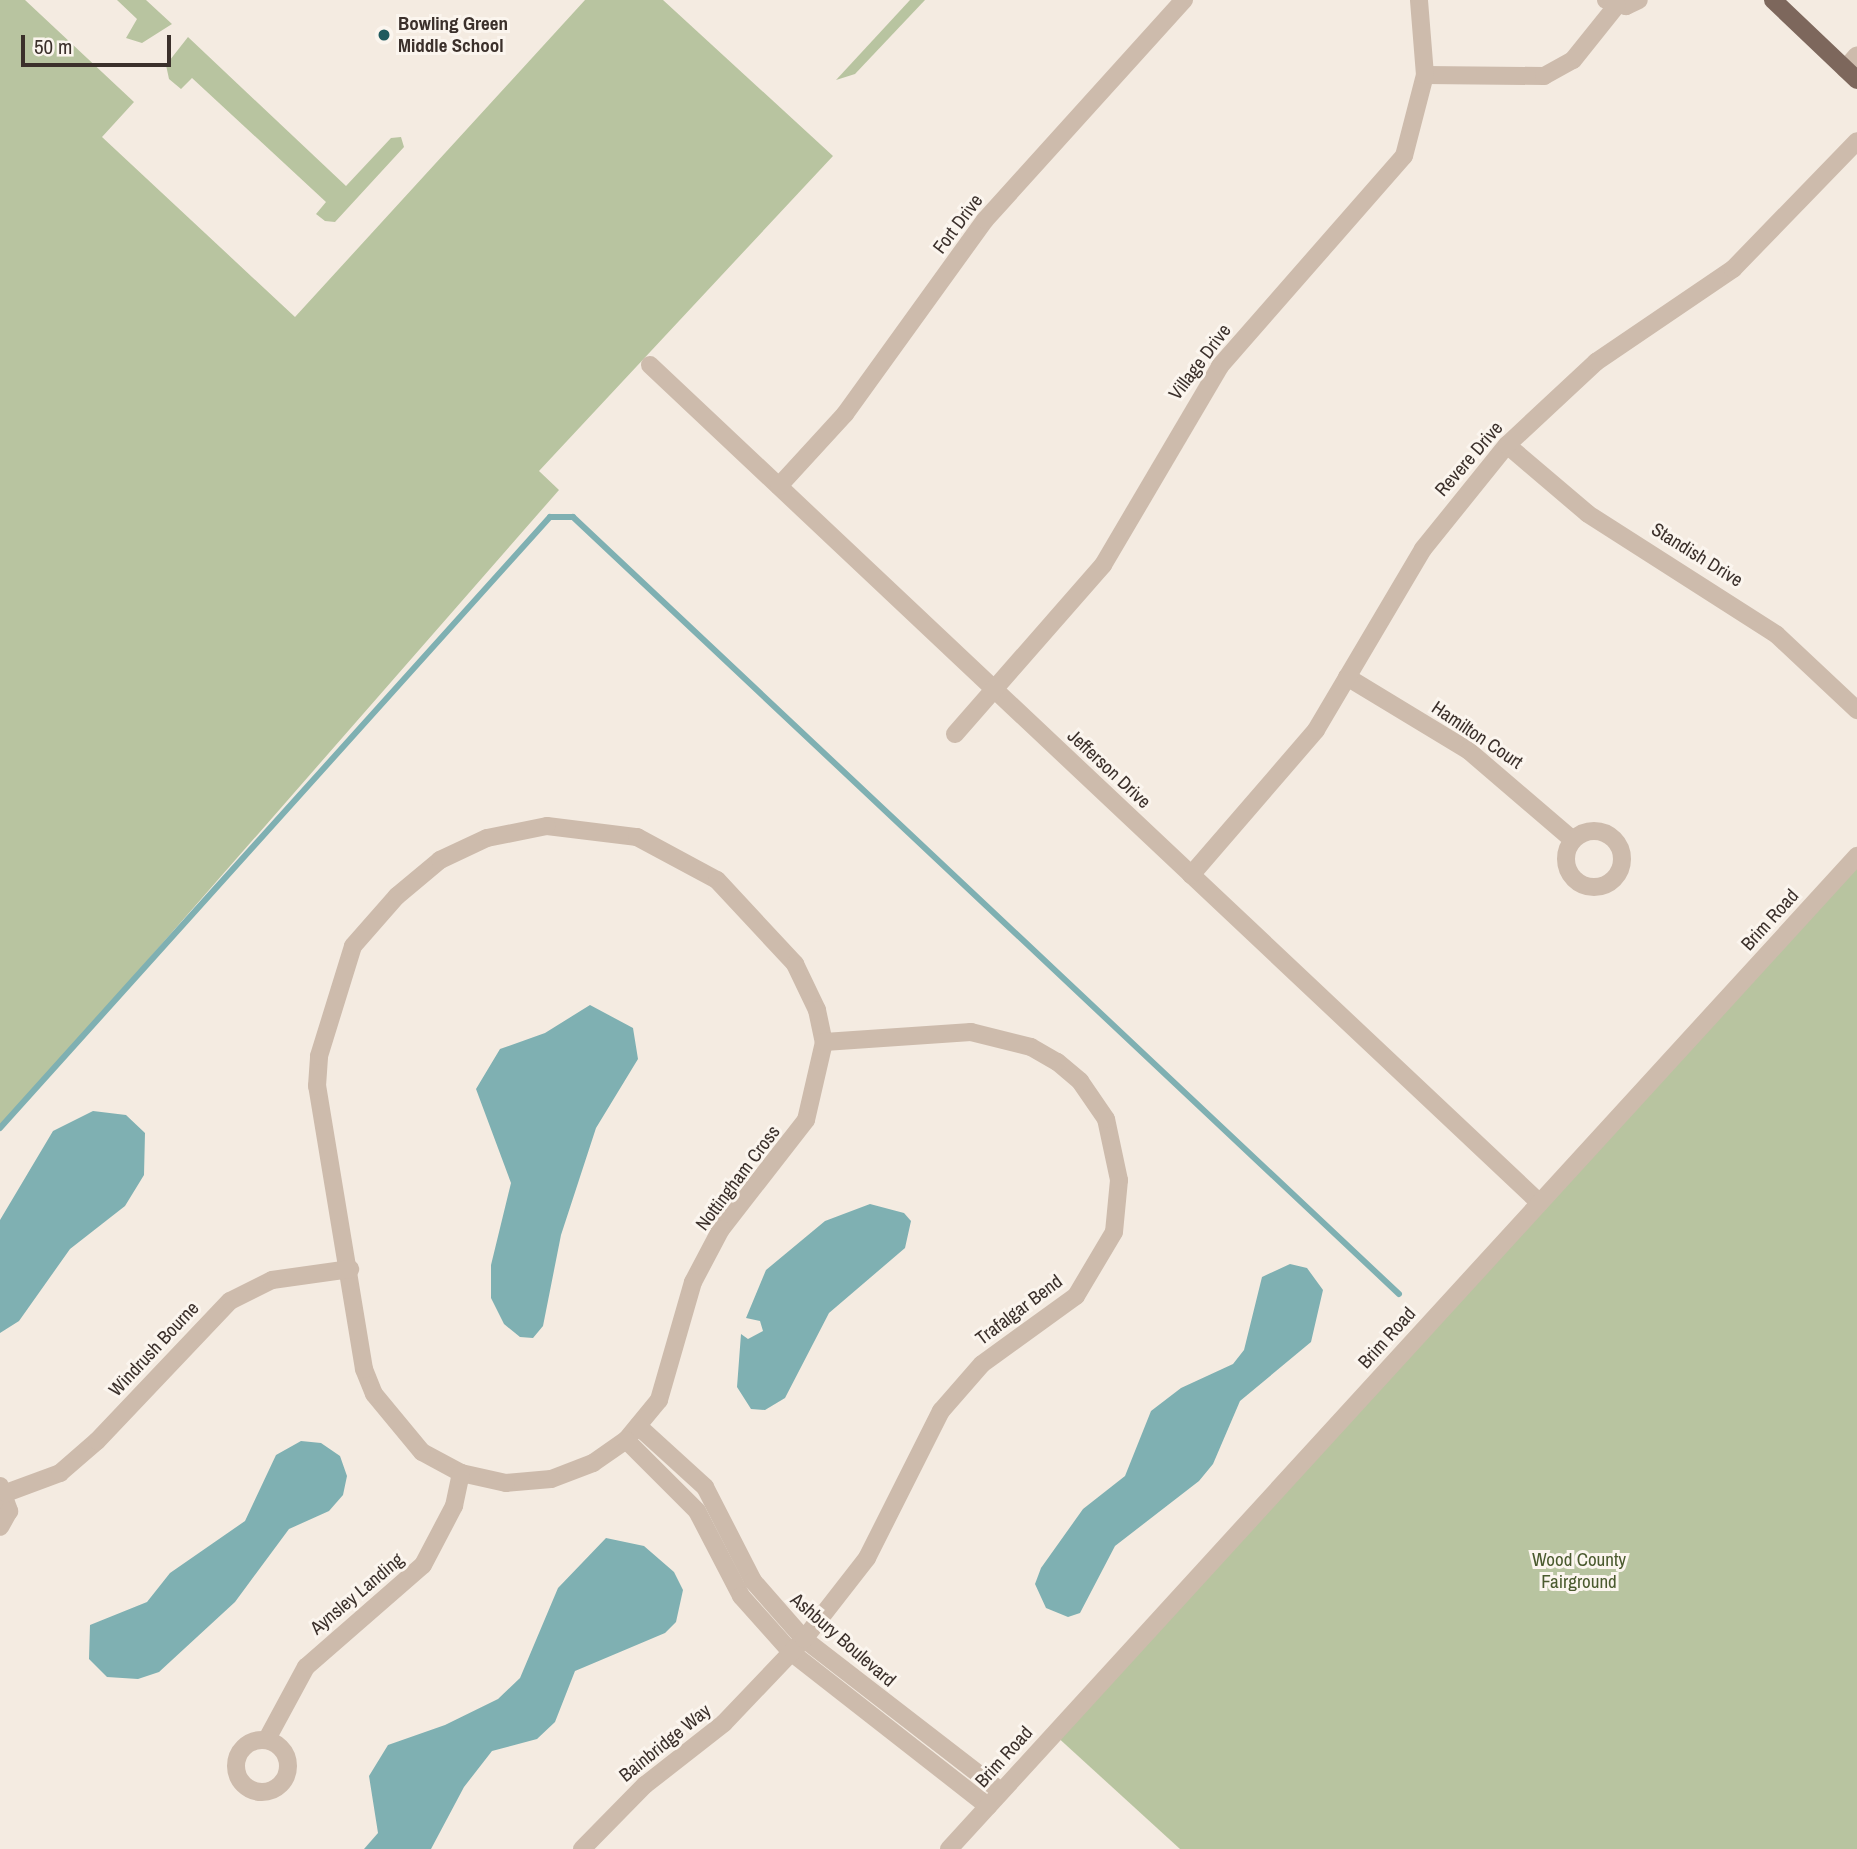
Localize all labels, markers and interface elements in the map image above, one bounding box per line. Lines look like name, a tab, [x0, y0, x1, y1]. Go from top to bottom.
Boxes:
place label: Bowling Green Middle School	[398, 13, 508, 57]
scale bar	[24, 21, 175, 65]
marker: Bowling Green Middle School	[376, 27, 392, 43]
text: 50 m	[34, 32, 72, 61]
street label: Fort Drive	[928, 190, 988, 258]
street label: Village Drive	[1164, 320, 1236, 404]
street label: Revere Drive	[1430, 417, 1508, 501]
street label: Standish Drive	[1647, 518, 1747, 592]
street label: Hamilton Court	[1427, 696, 1527, 774]
street label: Jefferson Drive	[1063, 725, 1155, 813]
street label: Brim Road	[1737, 885, 1803, 955]
street label: Nottingham Cross	[691, 1121, 785, 1235]
street label: Trafalgar Bend	[971, 1270, 1067, 1350]
street label: Windrush Bourne	[104, 1297, 204, 1401]
street label: Brim Road	[1354, 1303, 1420, 1373]
street label: Aynsley Landing	[306, 1548, 408, 1640]
park label: Wood County Fairground	[1532, 1549, 1626, 1593]
street label: Ashbury Boulevard	[786, 1588, 900, 1692]
street label: Bainbridge Way	[615, 1699, 715, 1787]
street label: Brim Road	[971, 1722, 1037, 1792]

